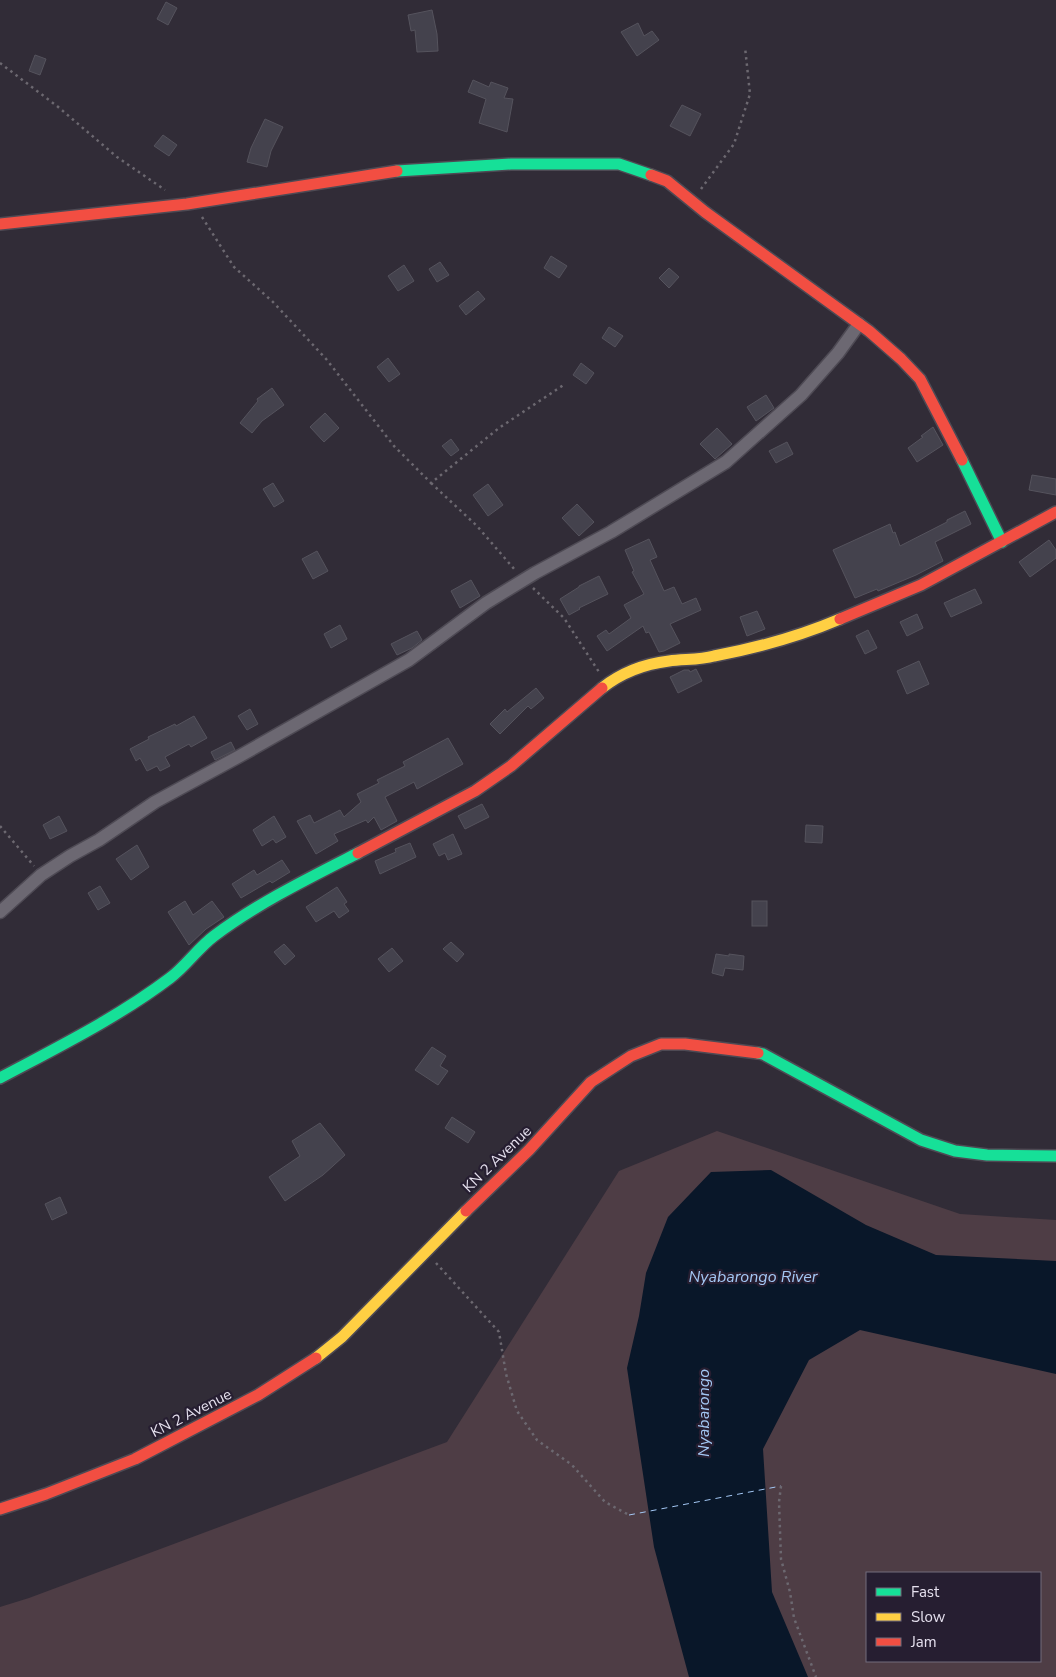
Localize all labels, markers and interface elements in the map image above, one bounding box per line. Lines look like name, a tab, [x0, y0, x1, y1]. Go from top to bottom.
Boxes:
street label: KN 2 Avenue	[458, 1121, 536, 1197]
water label: Nyabarongo River	[689, 1266, 819, 1288]
water label: Nyabarongo	[693, 1369, 715, 1457]
street label: KN 2 Avenue	[147, 1384, 235, 1442]
legend	[866, 1572, 1041, 1662]
text: Fast	[911, 1582, 940, 1602]
text: Slow	[911, 1607, 946, 1627]
text: Jam	[910, 1632, 937, 1652]

